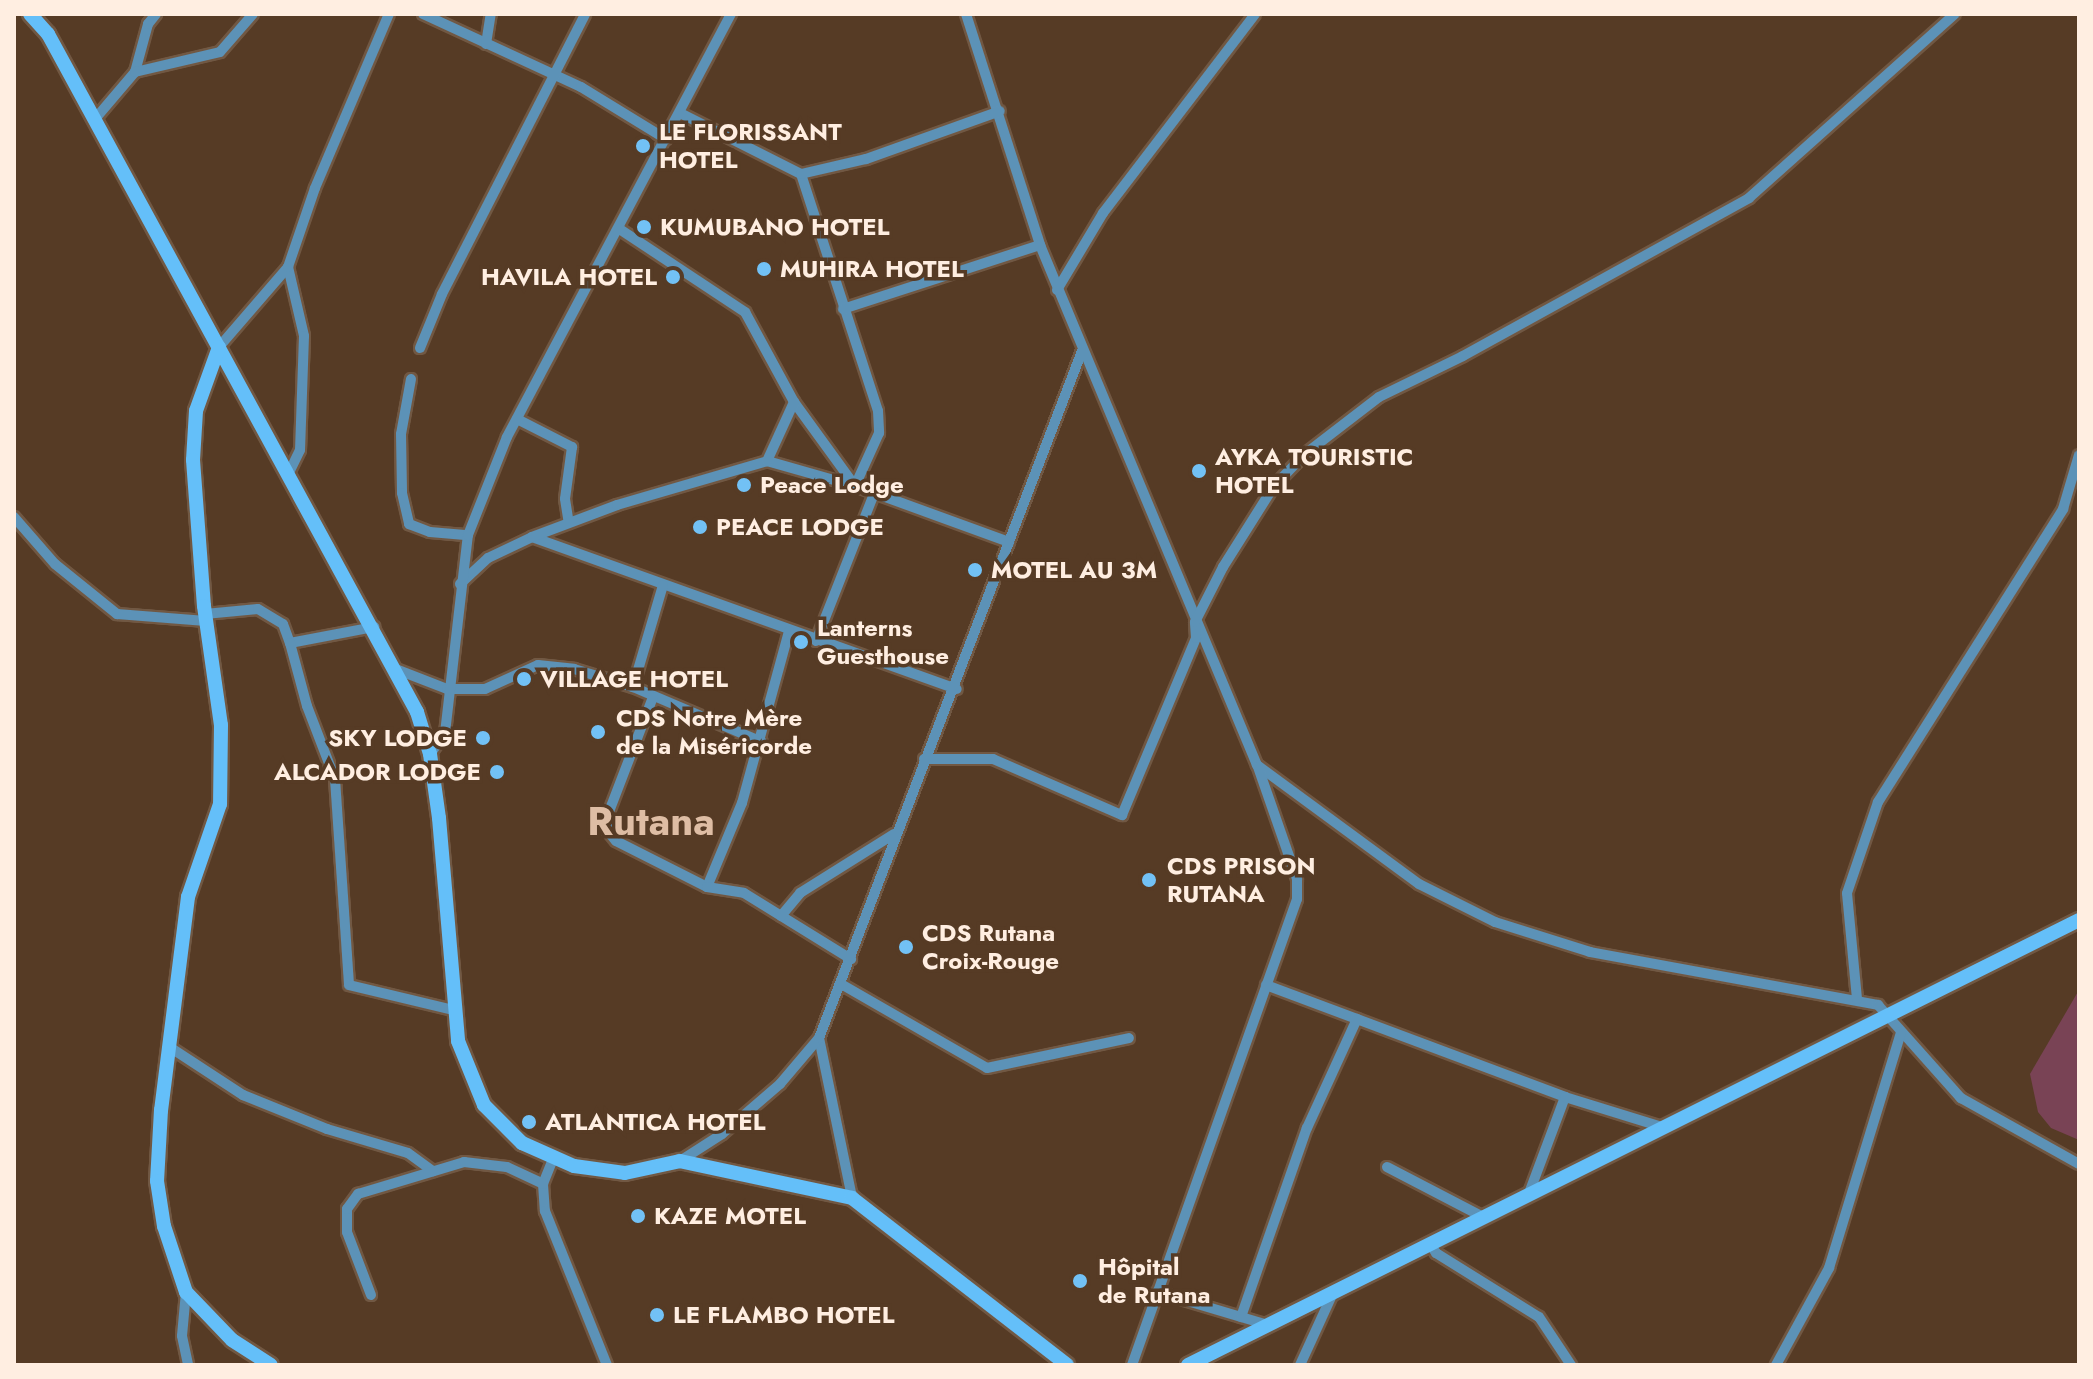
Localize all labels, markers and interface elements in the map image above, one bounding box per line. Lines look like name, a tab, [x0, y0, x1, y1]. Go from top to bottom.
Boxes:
place label: LE FLORISSANT HOTEL	[659, 118, 842, 174]
marker: LE FLORISSANT HOTEL	[634, 137, 652, 155]
place label: KUMUBANO HOTEL	[660, 213, 889, 241]
marker: KUMUBANO HOTEL	[635, 218, 653, 236]
place label: MUHIRA HOTEL	[780, 255, 964, 283]
marker: MUHIRA HOTEL	[755, 260, 773, 278]
place label: HAVILA HOTEL	[481, 263, 657, 291]
marker: HAVILA HOTEL	[664, 268, 682, 286]
place label: AYKA TOURISTIC HOTEL	[1215, 443, 1413, 499]
marker: AYKA TOURISTIC HOTEL	[1190, 462, 1208, 480]
place label: Peace Lodge	[760, 471, 904, 499]
marker: Peace Lodge	[735, 476, 753, 494]
place label: PEACE LODGE	[716, 513, 884, 541]
marker: PEACE LODGE	[691, 518, 709, 536]
place label: MOTEL AU 3M	[991, 556, 1157, 584]
marker: MOTEL AU 3M	[966, 561, 984, 579]
place label: Lanterns Guesthouse	[817, 614, 949, 670]
marker: Lanterns Guesthouse	[792, 633, 810, 651]
place label: VILLAGE HOTEL	[540, 665, 728, 693]
marker: VILLAGE HOTEL	[515, 670, 533, 688]
place label: CDS Notre Mère de la Miséricorde	[616, 704, 812, 760]
marker: CDS Notre Mère de la Miséricorde	[587, 721, 609, 743]
place label: SKY LODGE	[328, 724, 467, 752]
marker: SKY LODGE	[474, 729, 492, 747]
place label: ALCADOR LODGE	[274, 758, 481, 786]
marker: ALCADOR LODGE	[488, 763, 506, 781]
district label: Rutana	[587, 797, 715, 845]
place label: CDS PRISON RUTANA	[1167, 852, 1316, 908]
marker: CDS PRISON RUTANA	[1138, 869, 1160, 891]
place label: CDS Rutana Croix-Rouge	[922, 919, 1059, 975]
marker: CDS Rutana Croix-Rouge	[897, 938, 915, 956]
place label: ATLANTICA HOTEL	[545, 1108, 765, 1136]
marker: ATLANTICA HOTEL	[520, 1113, 538, 1131]
place label: KAZE MOTEL	[654, 1202, 806, 1230]
marker: KAZE MOTEL	[629, 1207, 647, 1225]
place label: Hôpital de Rutana	[1098, 1253, 1210, 1309]
marker: Hôpital de Rutana	[1069, 1270, 1091, 1292]
place label: LE FLAMBO HOTEL	[673, 1301, 894, 1329]
marker: LE FLAMBO HOTEL	[648, 1306, 666, 1324]

